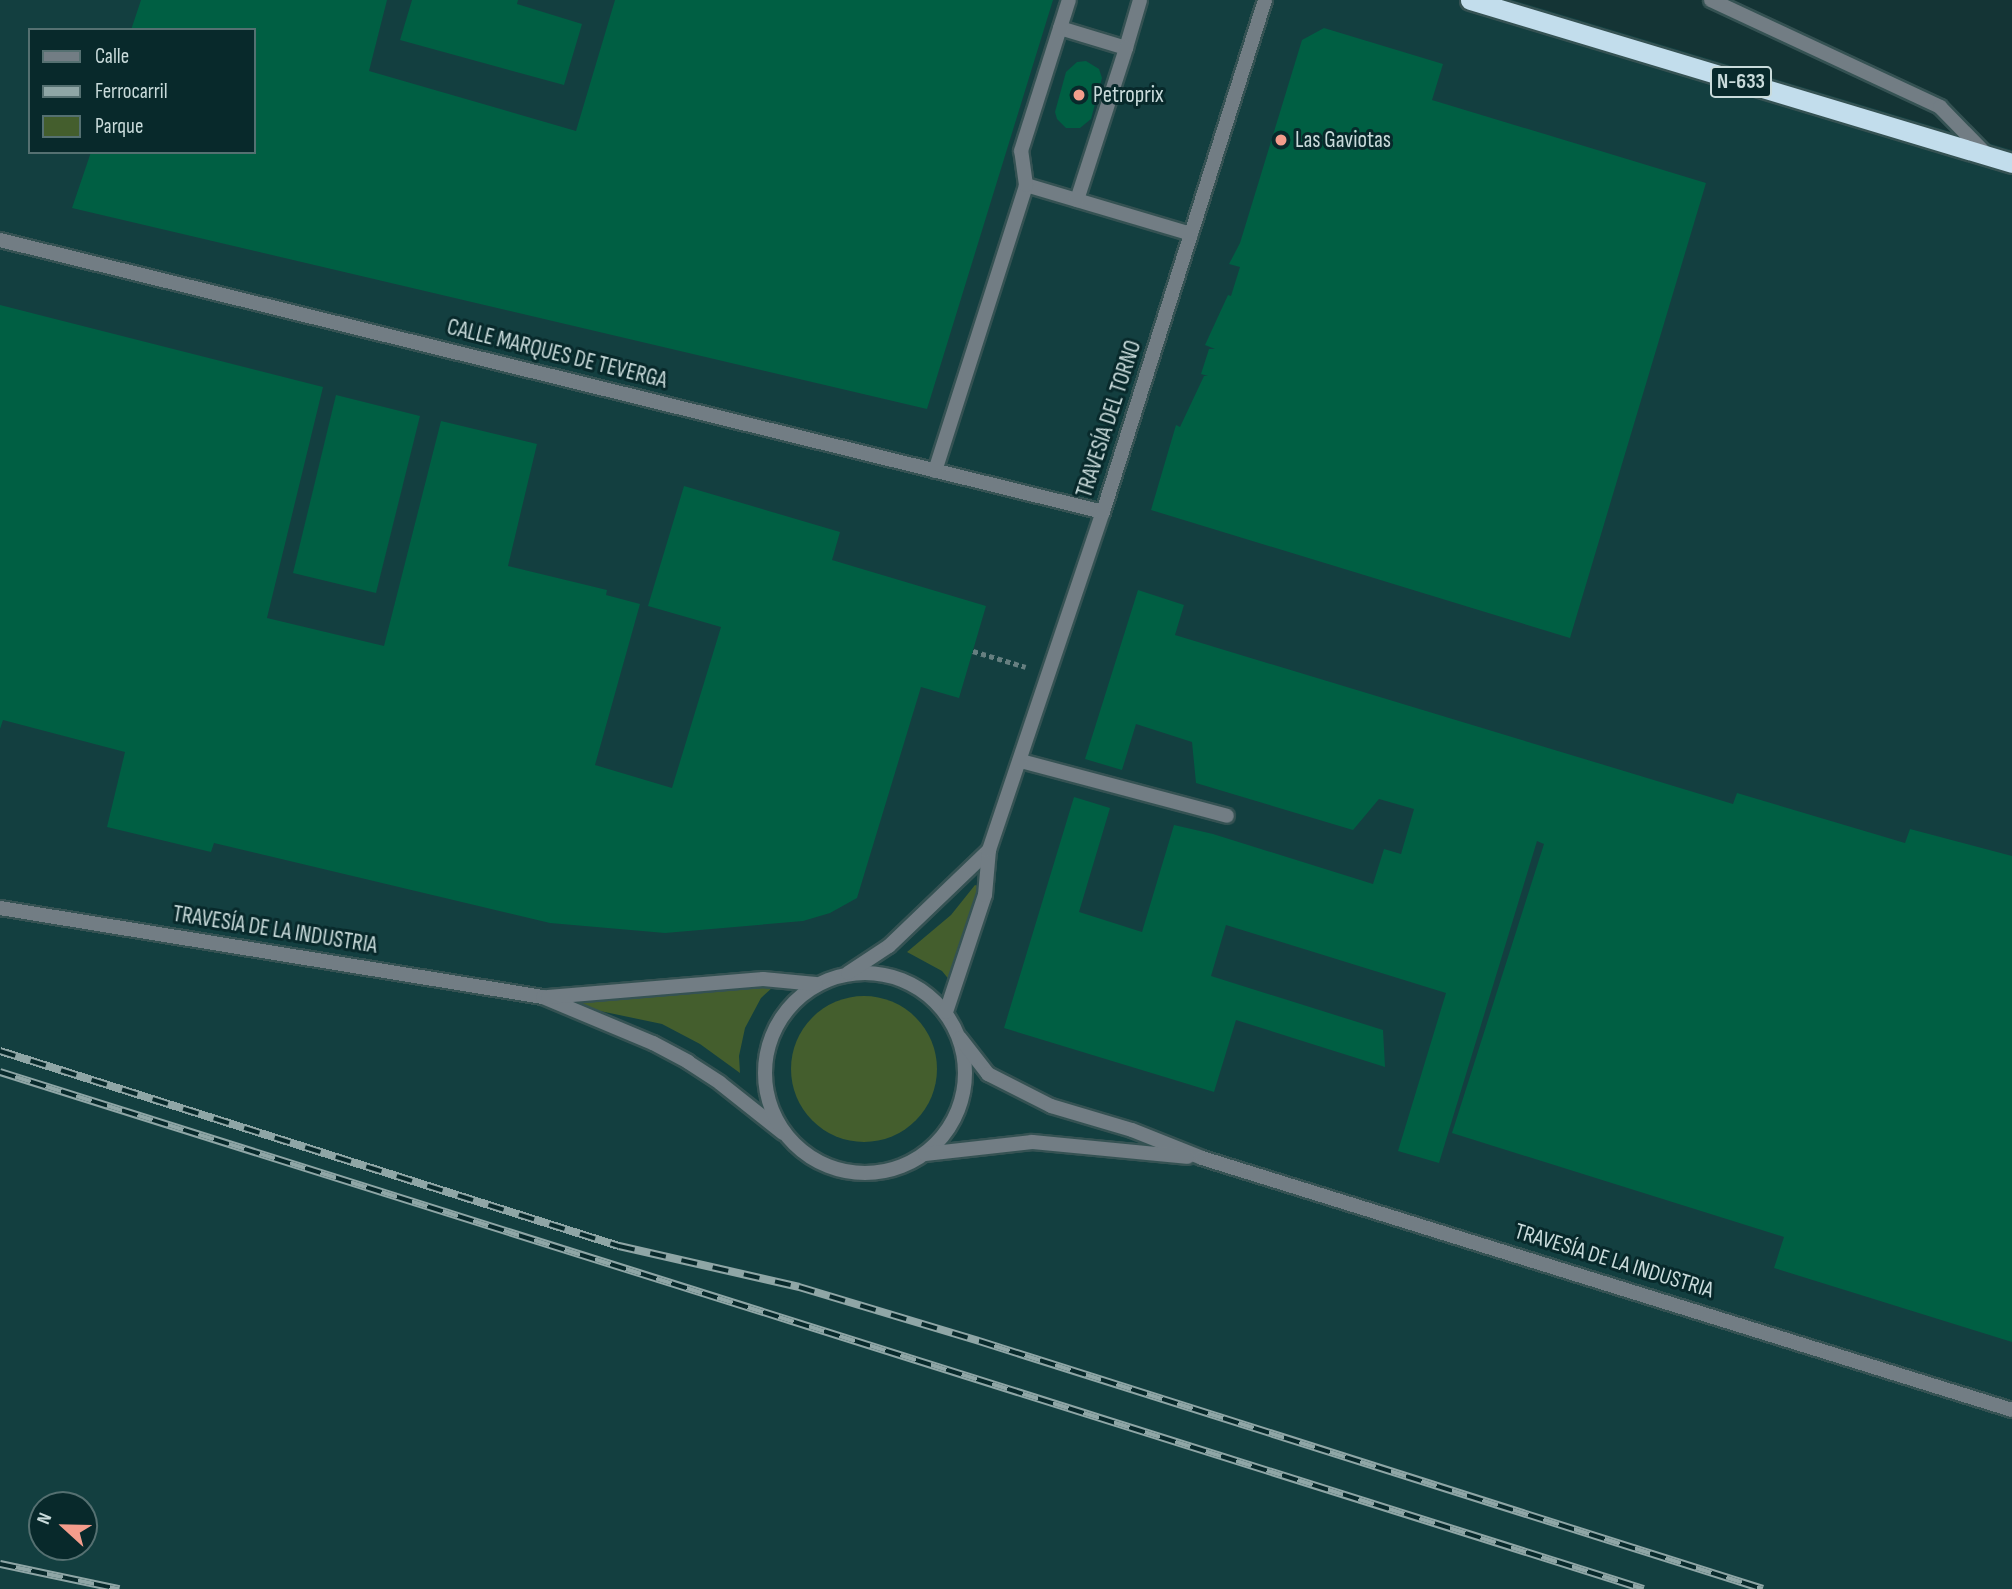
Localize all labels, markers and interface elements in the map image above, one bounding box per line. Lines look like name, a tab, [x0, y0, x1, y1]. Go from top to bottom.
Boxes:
legend	[28, 28, 256, 154]
text: Calle	[95, 44, 129, 69]
road number: N-633	[1710, 64, 1772, 100]
text: Ferrocarril	[95, 79, 168, 104]
place label: Petroprix	[1093, 81, 1164, 109]
marker: Petroprix	[1071, 87, 1087, 103]
text: Parque	[95, 114, 143, 139]
place label: Las Gaviotas	[1295, 126, 1391, 154]
marker: Las Gaviotas	[1273, 132, 1289, 148]
street label: CALLE MARQUES DE TEVERGA	[444, 313, 670, 395]
street label: TRAVESÍA DEL TORNO	[1071, 337, 1147, 501]
street label: TRAVESÍA DE LA INDUSTRIA	[171, 900, 379, 960]
street label: TRAVESÍA DE LA INDUSTRIA	[1511, 1218, 1717, 1304]
north arrow	[28, 1491, 98, 1561]
text: N	[32, 1510, 57, 1528]

